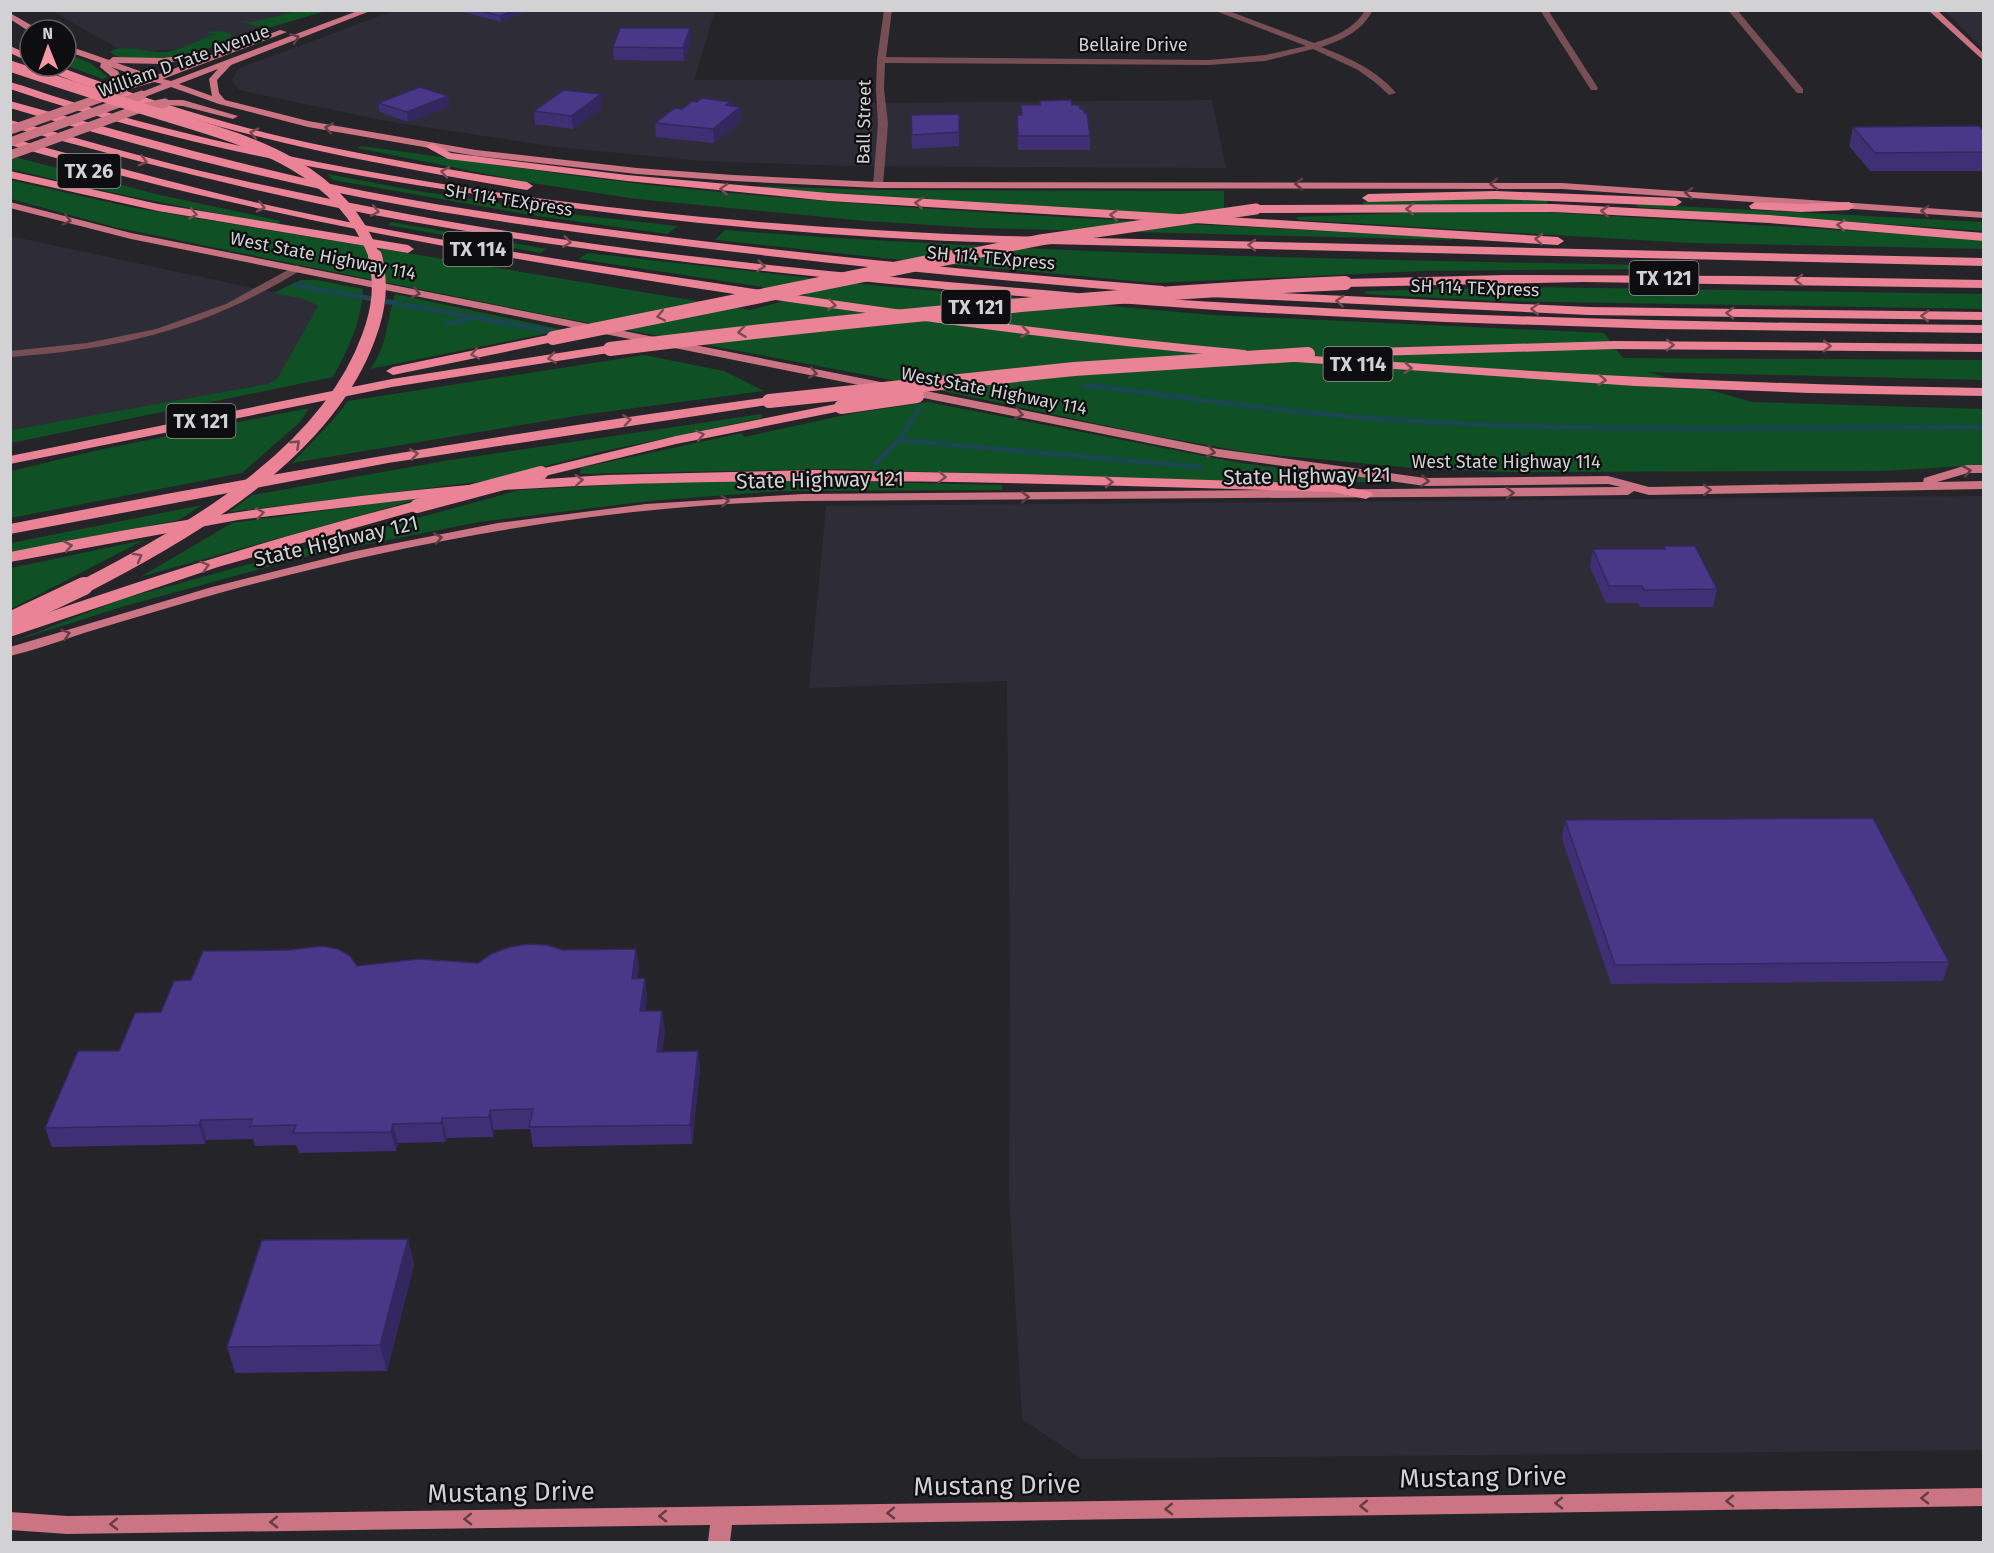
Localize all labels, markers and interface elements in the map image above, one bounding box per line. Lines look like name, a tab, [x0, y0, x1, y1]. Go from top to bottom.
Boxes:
north arrow	[18, 18, 78, 78]
street label: William D Tate Avenue	[95, 20, 273, 102]
text: N	[42, 24, 53, 43]
one-way arrow	[290, 32, 300, 45]
street label: Bellaire Drive	[1078, 34, 1188, 56]
street label: Ball Street	[852, 79, 876, 165]
one-way arrow	[324, 122, 334, 135]
one-way arrow	[249, 127, 259, 140]
one-way arrow	[138, 153, 148, 166]
road number: TX 26	[58, 154, 121, 188]
one-way arrow	[440, 166, 450, 179]
one-way arrow	[1295, 178, 1304, 190]
one-way arrow	[1490, 178, 1499, 190]
street label: SH 114 TEXpress	[444, 179, 574, 221]
one-way arrow	[720, 183, 729, 196]
one-way arrow	[1684, 187, 1693, 200]
one-way arrow	[914, 197, 923, 210]
one-way arrow	[256, 200, 266, 213]
one-way arrow	[1405, 203, 1414, 215]
one-way arrow	[369, 204, 379, 217]
one-way arrow	[1600, 205, 1609, 218]
one-way arrow	[1921, 205, 1930, 218]
one-way arrow	[188, 207, 198, 220]
one-way arrow	[1109, 208, 1118, 221]
one-way arrow	[62, 213, 72, 226]
one-way arrow	[1837, 219, 1846, 232]
street label: West State Highway 114	[228, 227, 418, 285]
road number: TX 114	[444, 232, 512, 266]
one-way arrow	[1534, 233, 1543, 246]
one-way arrow	[562, 236, 572, 248]
one-way arrow	[1248, 239, 1257, 252]
street label: SH 114 TEXpress	[926, 241, 1056, 275]
one-way arrow	[756, 259, 765, 272]
road number: TX 121	[1630, 261, 1698, 295]
one-way arrow	[1795, 274, 1804, 286]
street label: SH 114 TEXpress	[1410, 275, 1540, 301]
one-way arrow	[411, 285, 421, 298]
road number: TX 121	[942, 290, 1010, 324]
one-way arrow	[1336, 294, 1345, 307]
one-way arrow	[828, 298, 837, 310]
one-way arrow	[1531, 303, 1540, 315]
one-way arrow	[1726, 307, 1735, 319]
one-way arrow	[657, 309, 667, 322]
one-way arrow	[1921, 309, 1930, 322]
one-way arrow	[738, 325, 747, 338]
one-way arrow	[1021, 325, 1030, 337]
one-way arrow	[1665, 339, 1674, 351]
one-way arrow	[1822, 340, 1831, 352]
one-way arrow	[470, 347, 480, 360]
road number: TX 114	[1324, 347, 1392, 381]
one-way arrow	[548, 351, 557, 363]
one-way arrow	[1403, 361, 1412, 374]
street label: West State Highway 114	[899, 362, 1089, 420]
one-way arrow	[808, 366, 818, 379]
one-way arrow	[1598, 373, 1607, 386]
road number: TX 121	[166, 404, 236, 438]
one-way arrow	[1014, 407, 1024, 420]
one-way arrow	[622, 415, 632, 427]
one-way arrow	[694, 429, 704, 442]
one-way arrow	[289, 440, 300, 451]
one-way arrow	[1205, 445, 1215, 458]
one-way arrow	[409, 448, 418, 460]
street label: West State Highway 114	[1412, 451, 1601, 473]
street label: State Highway 121	[1223, 462, 1391, 490]
one-way arrow	[1962, 465, 1972, 477]
street label: State Highway 121	[736, 466, 904, 494]
one-way arrow	[938, 471, 947, 484]
one-way arrow	[575, 474, 584, 487]
one-way arrow	[1104, 475, 1113, 488]
one-way arrow	[1420, 475, 1429, 488]
one-way arrow	[1703, 484, 1712, 496]
one-way arrow	[1505, 486, 1514, 499]
one-way arrow	[1020, 491, 1029, 503]
one-way arrow	[720, 495, 729, 508]
one-way arrow	[255, 507, 265, 519]
street label: State Highway 121	[251, 509, 421, 573]
one-way arrow	[433, 533, 442, 545]
one-way arrow	[63, 540, 73, 553]
one-way arrow	[132, 553, 142, 564]
one-way arrow	[199, 561, 210, 573]
one-way arrow	[60, 629, 71, 641]
street label: Mustang Drive	[1399, 1461, 1567, 1494]
street label: Mustang Drive	[913, 1469, 1081, 1502]
street label: Mustang Drive	[427, 1476, 595, 1509]
one-way arrow	[1921, 1492, 1930, 1504]
one-way arrow	[1726, 1495, 1735, 1507]
one-way arrow	[1555, 1497, 1564, 1510]
one-way arrow	[1359, 1500, 1368, 1512]
one-way arrow	[1165, 1503, 1174, 1515]
one-way arrow	[887, 1507, 896, 1519]
one-way arrow	[659, 1510, 668, 1523]
one-way arrow	[464, 1513, 473, 1525]
one-way arrow	[269, 1516, 278, 1528]
one-way arrow	[110, 1518, 119, 1531]

